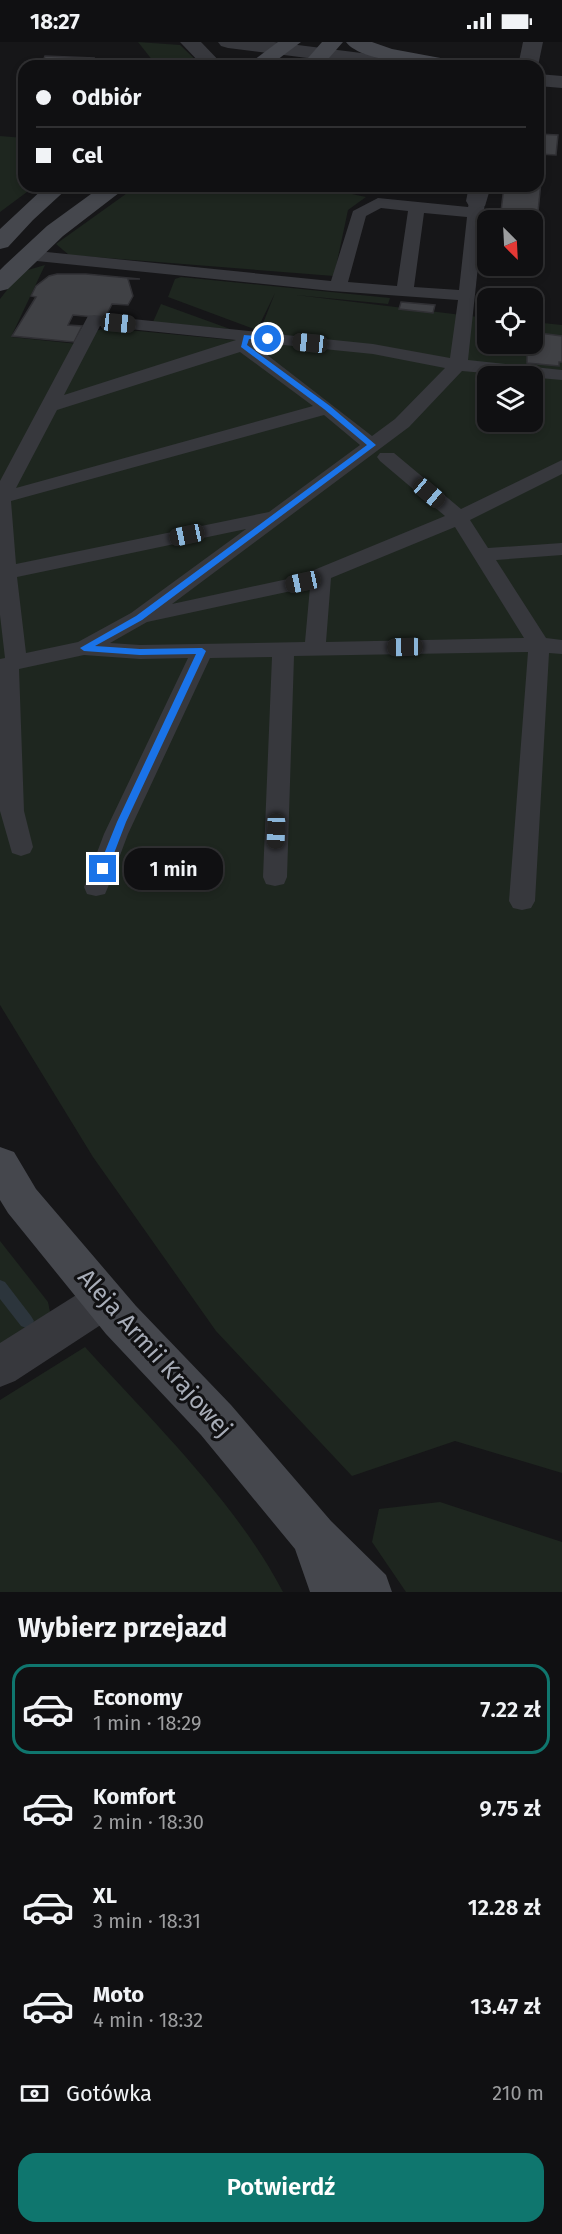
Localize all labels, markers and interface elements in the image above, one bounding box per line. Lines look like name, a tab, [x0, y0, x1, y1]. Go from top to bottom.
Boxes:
text: 18:27	[30, 8, 80, 35]
text: Odbiór	[72, 84, 141, 111]
text: Cel	[72, 142, 103, 169]
north arrow	[477, 210, 543, 276]
map controls	[477, 210, 543, 432]
button: locate	[477, 288, 543, 354]
car	[99, 312, 137, 334]
route start	[254, 325, 281, 352]
car	[291, 332, 329, 354]
button: layers	[477, 366, 543, 432]
car	[409, 475, 449, 511]
car	[168, 522, 206, 548]
car	[284, 569, 322, 595]
car	[387, 638, 423, 656]
car	[266, 813, 286, 849]
callout: 1 min	[124, 848, 223, 890]
route end	[89, 855, 116, 882]
text: 1 min	[149, 857, 198, 881]
street label: Aleja Armii Krajowej	[72, 1263, 238, 1443]
text: Wybierz przejazd	[18, 1612, 227, 1644]
icon: car	[21, 1682, 75, 1736]
text: Economy	[93, 1684, 182, 1711]
text: 7.22 zł	[480, 1696, 541, 1723]
text: 1 min · 18:29	[93, 1711, 202, 1735]
icon: car	[21, 1781, 75, 1835]
text: Komfort	[93, 1783, 176, 1810]
text: 9.75 zł	[479, 1795, 541, 1822]
text: 2 min · 18:30	[93, 1810, 204, 1834]
icon: car	[21, 1880, 75, 1934]
text: XL	[93, 1882, 117, 1909]
text: 12.28 zł	[468, 1894, 541, 1921]
text: 3 min · 18:31	[93, 1909, 201, 1933]
icon: car	[21, 1979, 75, 2033]
text: Moto	[93, 1981, 144, 2008]
text: 13.47 zł	[470, 1993, 541, 2020]
text: 4 min · 18:32	[93, 2008, 203, 2032]
icon: cash	[18, 2077, 51, 2110]
text: Gotówka	[66, 2080, 152, 2107]
text: 210 m	[492, 2081, 544, 2105]
button: Potwierdź	[18, 2153, 544, 2222]

